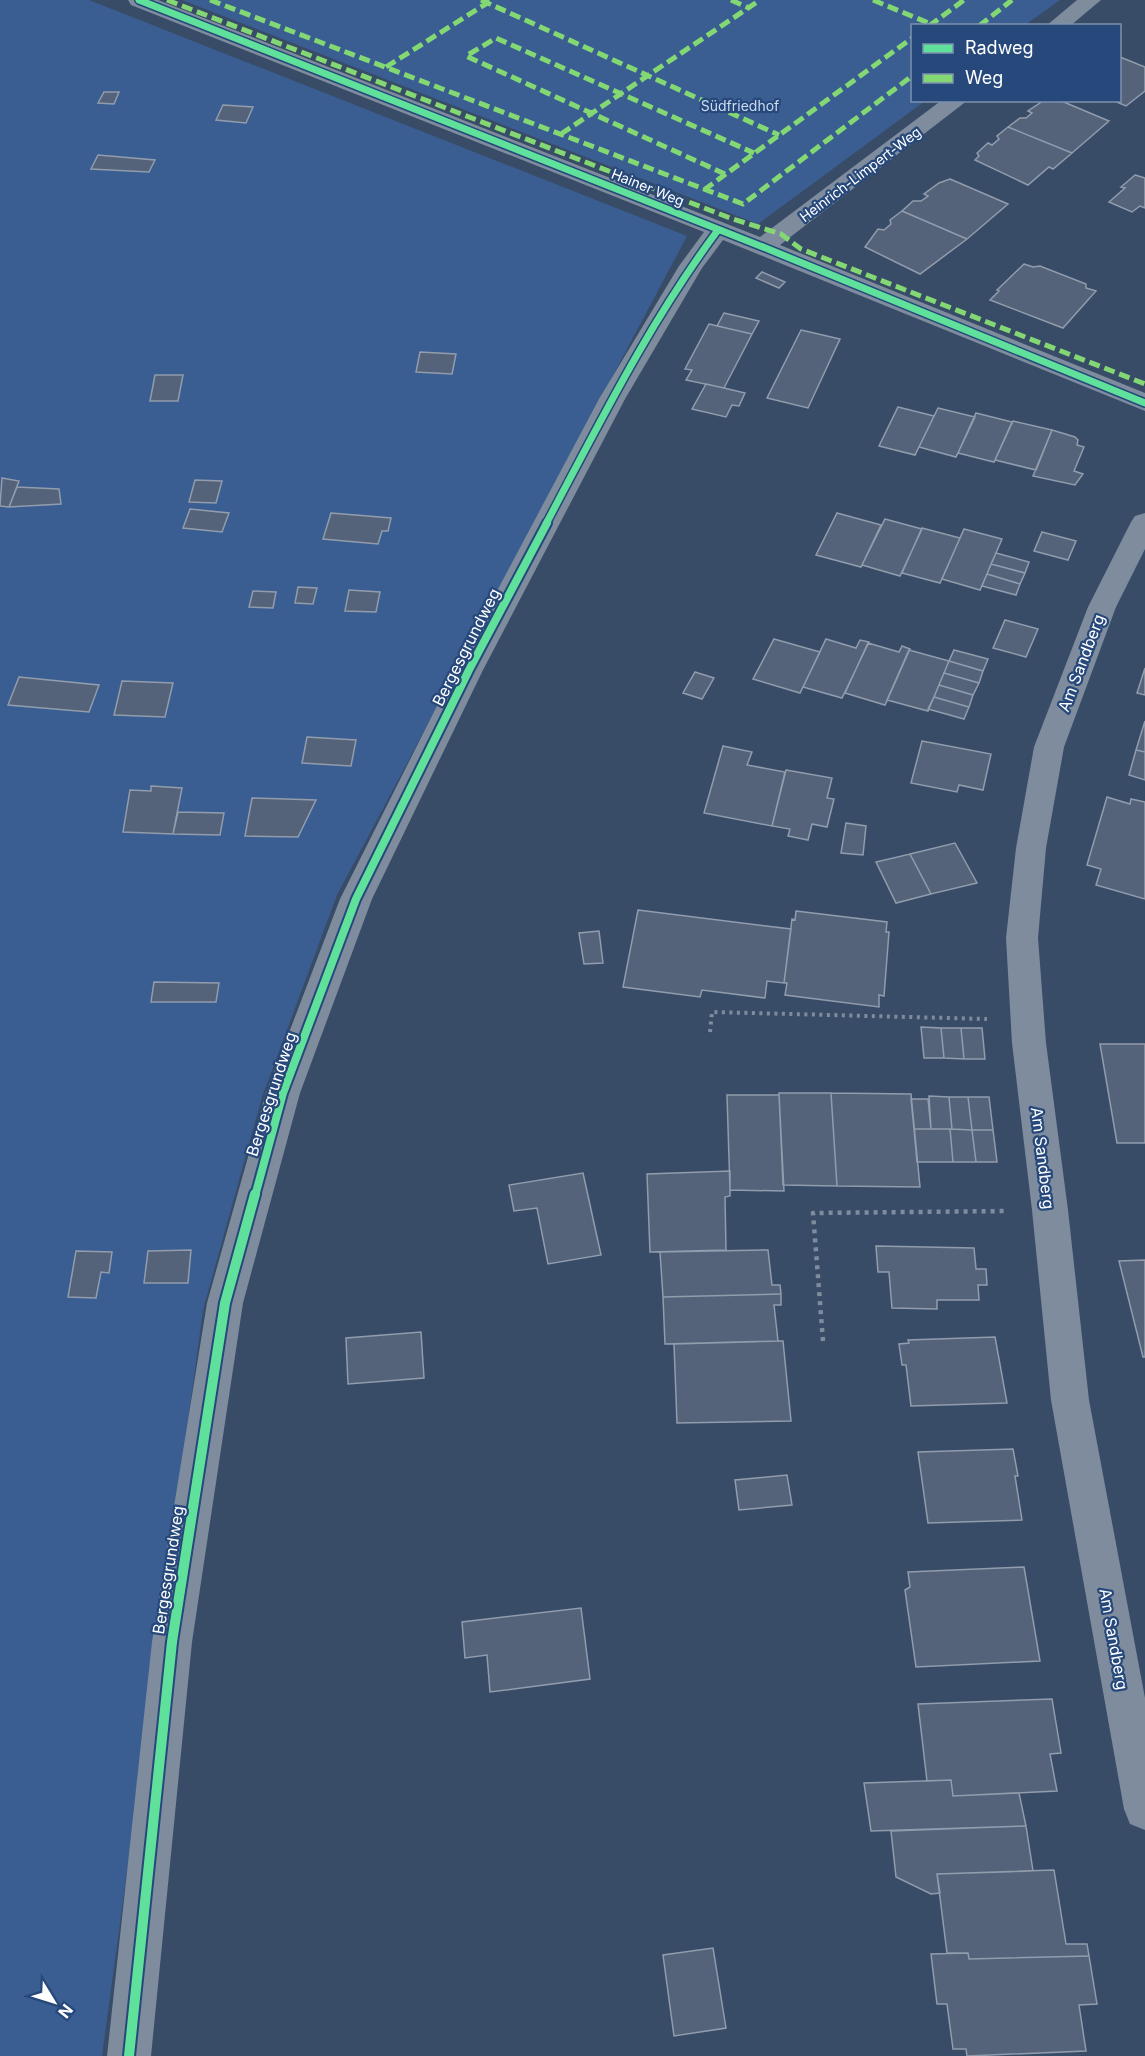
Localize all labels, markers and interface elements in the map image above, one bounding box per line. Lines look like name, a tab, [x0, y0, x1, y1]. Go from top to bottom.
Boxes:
legend	[911, 24, 1121, 102]
text: Radweg	[965, 37, 1034, 58]
text: Weg	[965, 67, 1003, 88]
park label: Südfriedhof	[701, 97, 779, 114]
street label: Heinrich-Limpert-Weg	[796, 123, 924, 225]
street label: Hainer Weg	[609, 165, 687, 209]
street label: Bergesgrundweg	[428, 585, 504, 709]
street label: Am Sandberg	[1053, 611, 1109, 715]
street label: Bergesgrundweg	[241, 1029, 301, 1159]
street label: Am Sandberg	[1027, 1106, 1059, 1210]
street label: Bergesgrundweg	[148, 1504, 188, 1636]
street label: Am Sandberg	[1095, 1587, 1133, 1691]
north arrow	[24, 1972, 84, 2032]
text: N	[54, 2000, 77, 2022]

